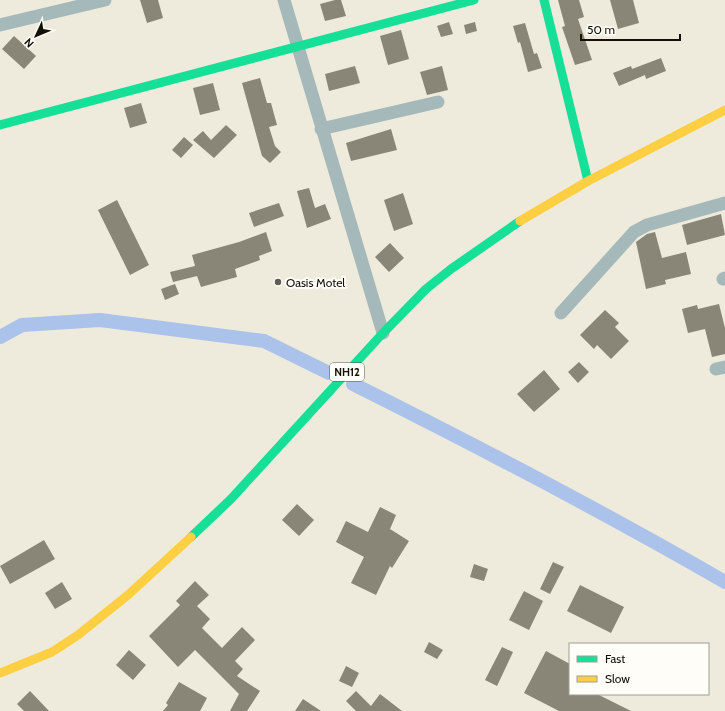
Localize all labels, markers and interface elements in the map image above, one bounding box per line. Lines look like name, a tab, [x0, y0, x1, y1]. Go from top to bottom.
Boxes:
north arrow	[16, 16, 56, 56]
scale bar	[581, 16, 680, 42]
text: 50 m	[587, 22, 615, 37]
text: N	[21, 35, 37, 51]
place label: Oasis Motel	[286, 275, 345, 290]
marker: Oasis Motel	[273, 277, 283, 287]
road number: NH12	[330, 363, 364, 381]
legend	[569, 643, 709, 695]
text: Fast	[605, 651, 625, 666]
text: Slow	[605, 671, 630, 686]

